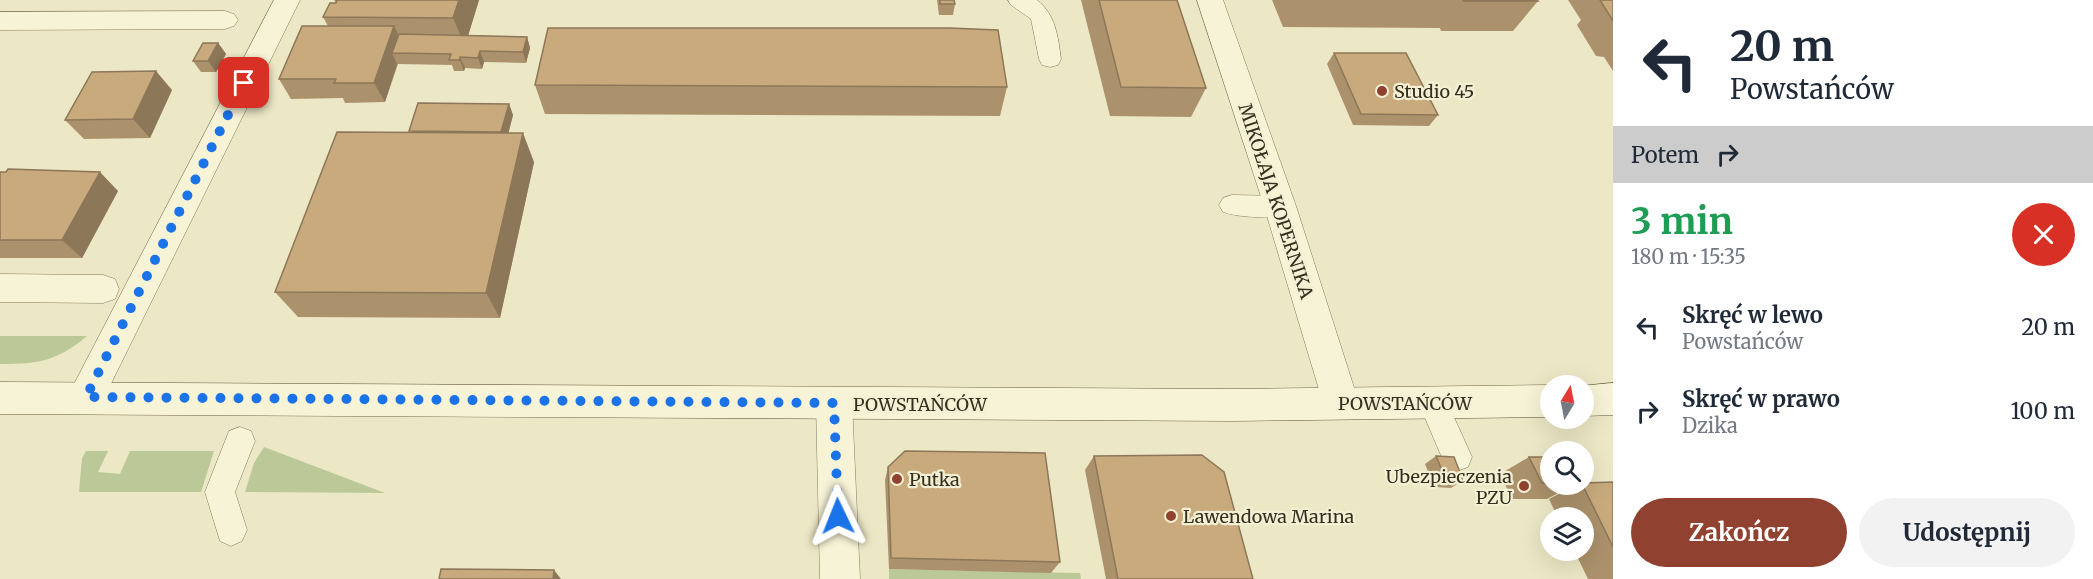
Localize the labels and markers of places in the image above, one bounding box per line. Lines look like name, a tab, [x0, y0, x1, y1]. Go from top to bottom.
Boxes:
pin	[218, 57, 269, 108]
place label: Studio 45	[1394, 80, 1474, 103]
marker: Studio 45	[1375, 84, 1389, 98]
place label: Ubezpieczenia PZU	[1386, 465, 1513, 509]
place label: Putka	[909, 468, 960, 491]
marker: Putka	[890, 472, 904, 486]
marker: Ubezpieczenia PZU	[1517, 479, 1531, 493]
place label: Lawendowa Marina	[1183, 505, 1355, 528]
marker: Lawendowa Marina	[1164, 509, 1178, 523]

